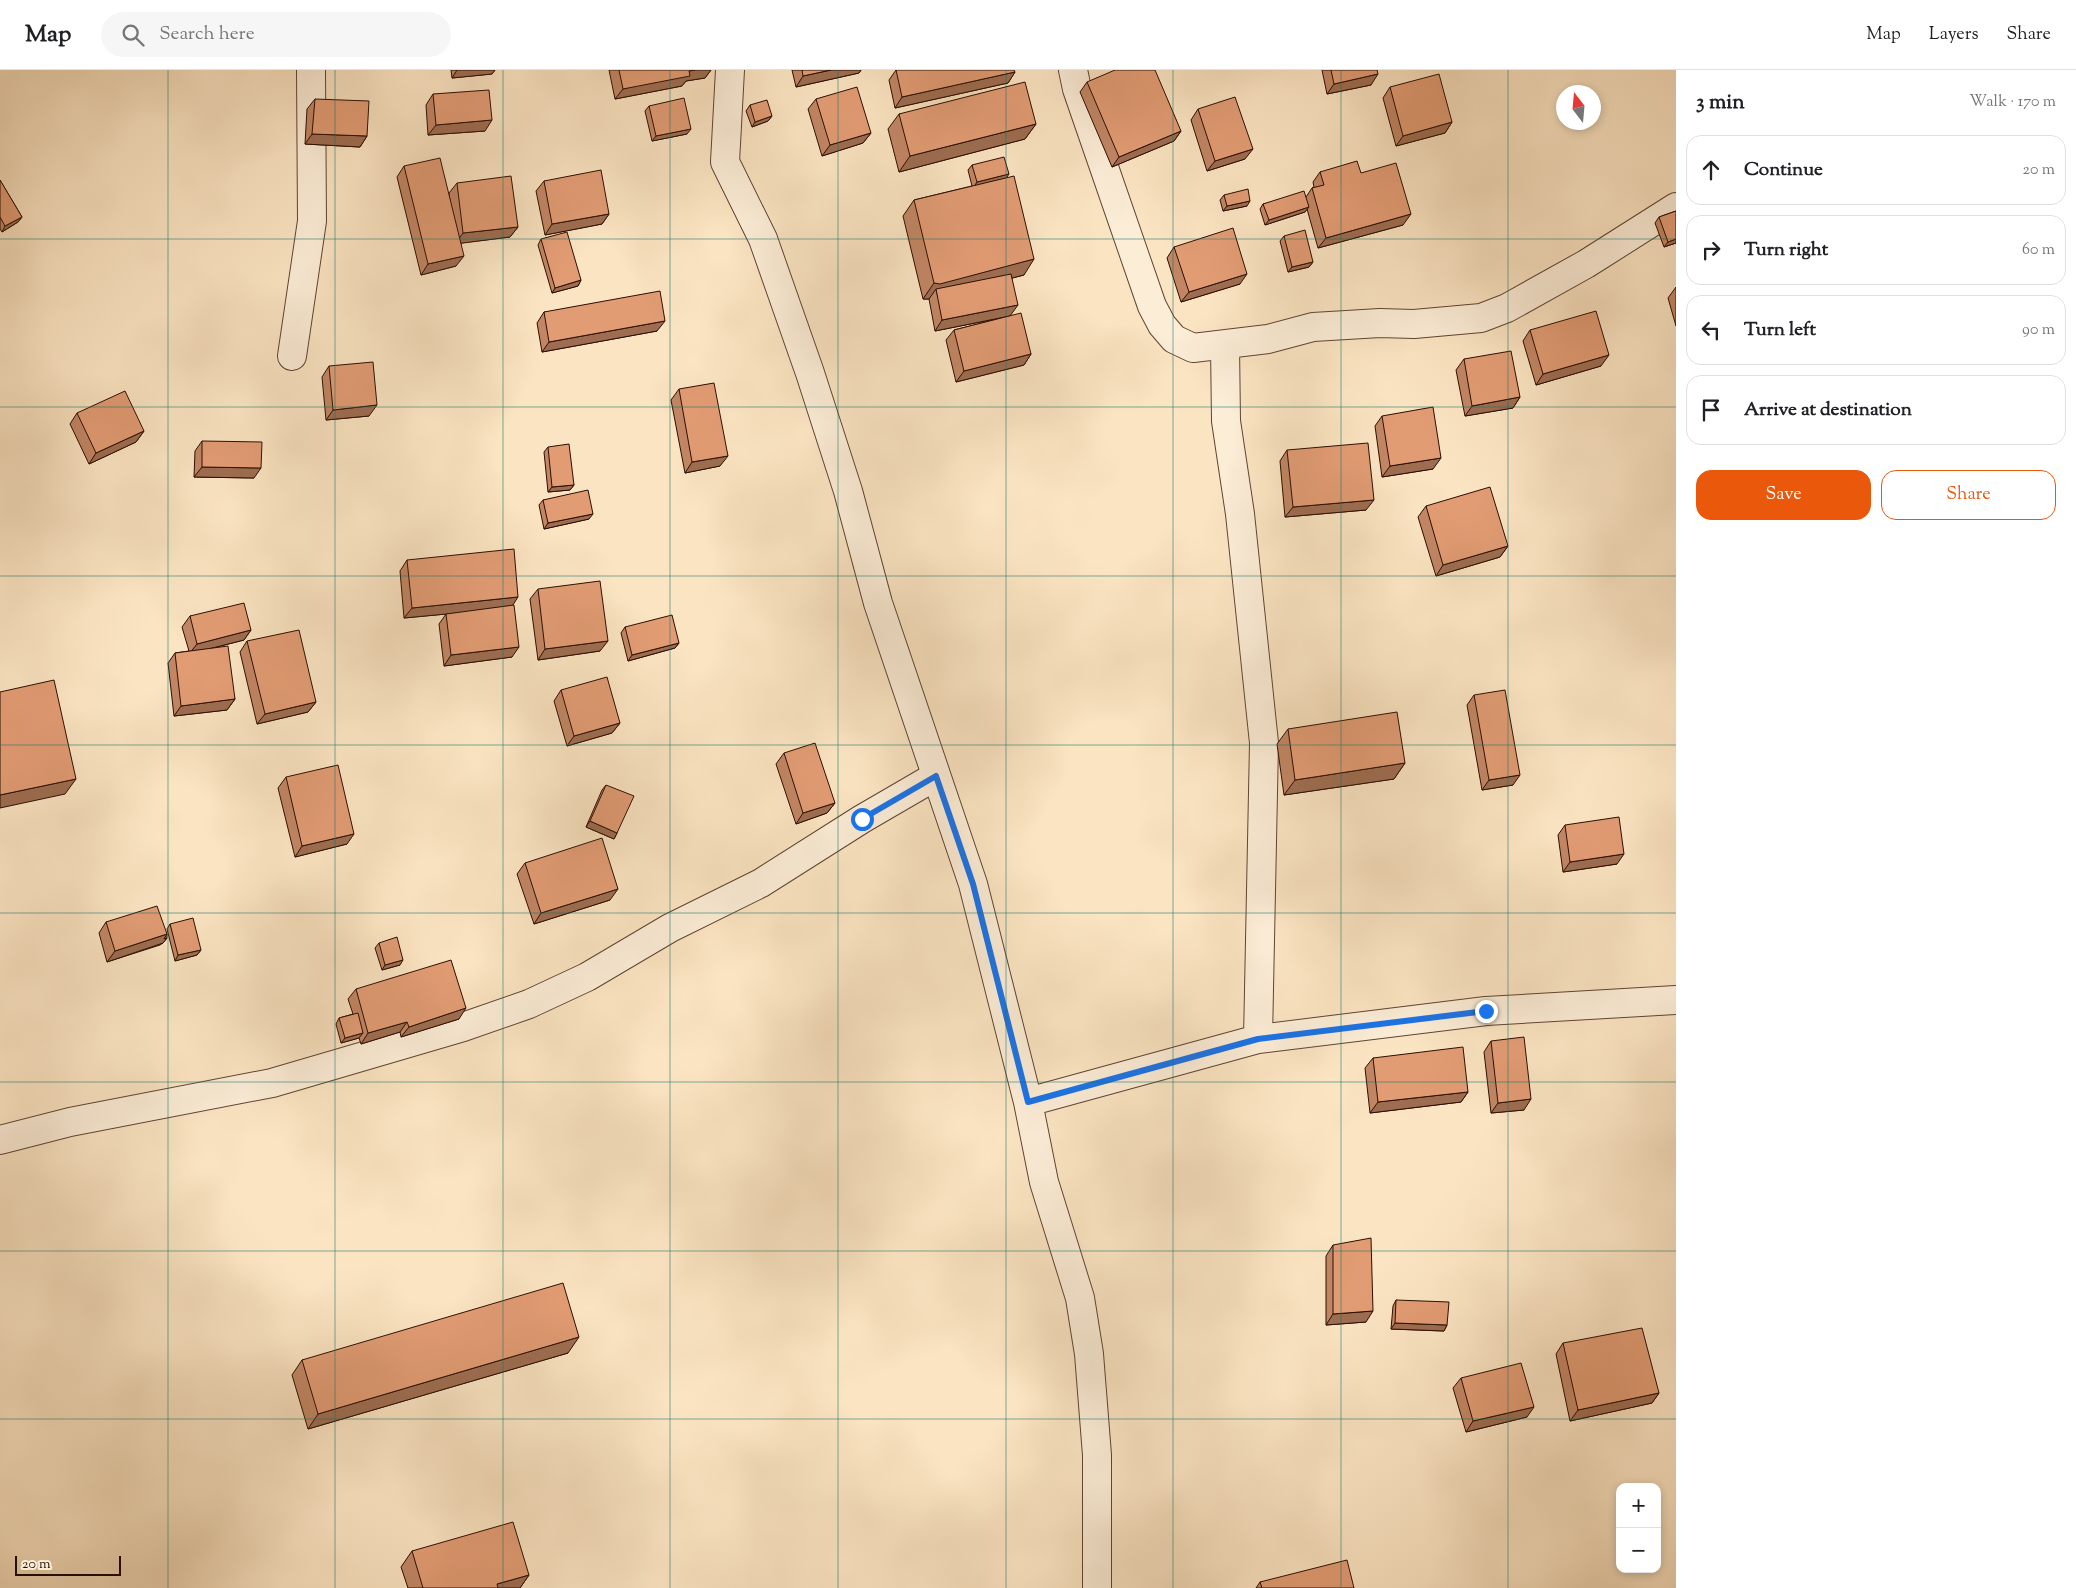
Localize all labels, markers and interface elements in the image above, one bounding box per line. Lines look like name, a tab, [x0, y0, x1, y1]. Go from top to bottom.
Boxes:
search box	[101, 12, 451, 57]
text: Map	[25, 18, 71, 52]
icon: search	[119, 21, 147, 49]
text: Search here	[159, 21, 255, 48]
text: Map	[1866, 22, 1901, 48]
text: Layers	[1929, 22, 1979, 48]
text: Share	[2007, 22, 2051, 48]
north arrow	[1556, 85, 1601, 130]
text: 3 min	[1696, 88, 1745, 118]
text: Walk · 170 m	[1969, 91, 2056, 114]
icon: ahead	[1697, 156, 1725, 184]
text: Continue	[1744, 157, 1823, 184]
text: 20 m	[2022, 159, 2055, 182]
icon: right	[1697, 236, 1725, 264]
text: Turn right	[1744, 237, 1828, 264]
text: 60 m	[2022, 239, 2055, 262]
icon: left	[1697, 316, 1725, 344]
text: Turn left	[1744, 317, 1816, 344]
text: 90 m	[2022, 319, 2055, 342]
icon: arrive	[1697, 396, 1725, 424]
text: Arrive at destination	[1744, 397, 1912, 424]
button: Save	[1696, 470, 1871, 520]
button: Share	[1881, 470, 2056, 520]
route start	[851, 808, 874, 831]
route end	[1475, 1000, 1498, 1023]
map controls	[1616, 1483, 1661, 1573]
button: +	[1616, 1483, 1661, 1528]
button: −	[1616, 1528, 1661, 1573]
scale bar	[15, 1553, 121, 1576]
text: 20 m	[22, 1555, 51, 1575]

